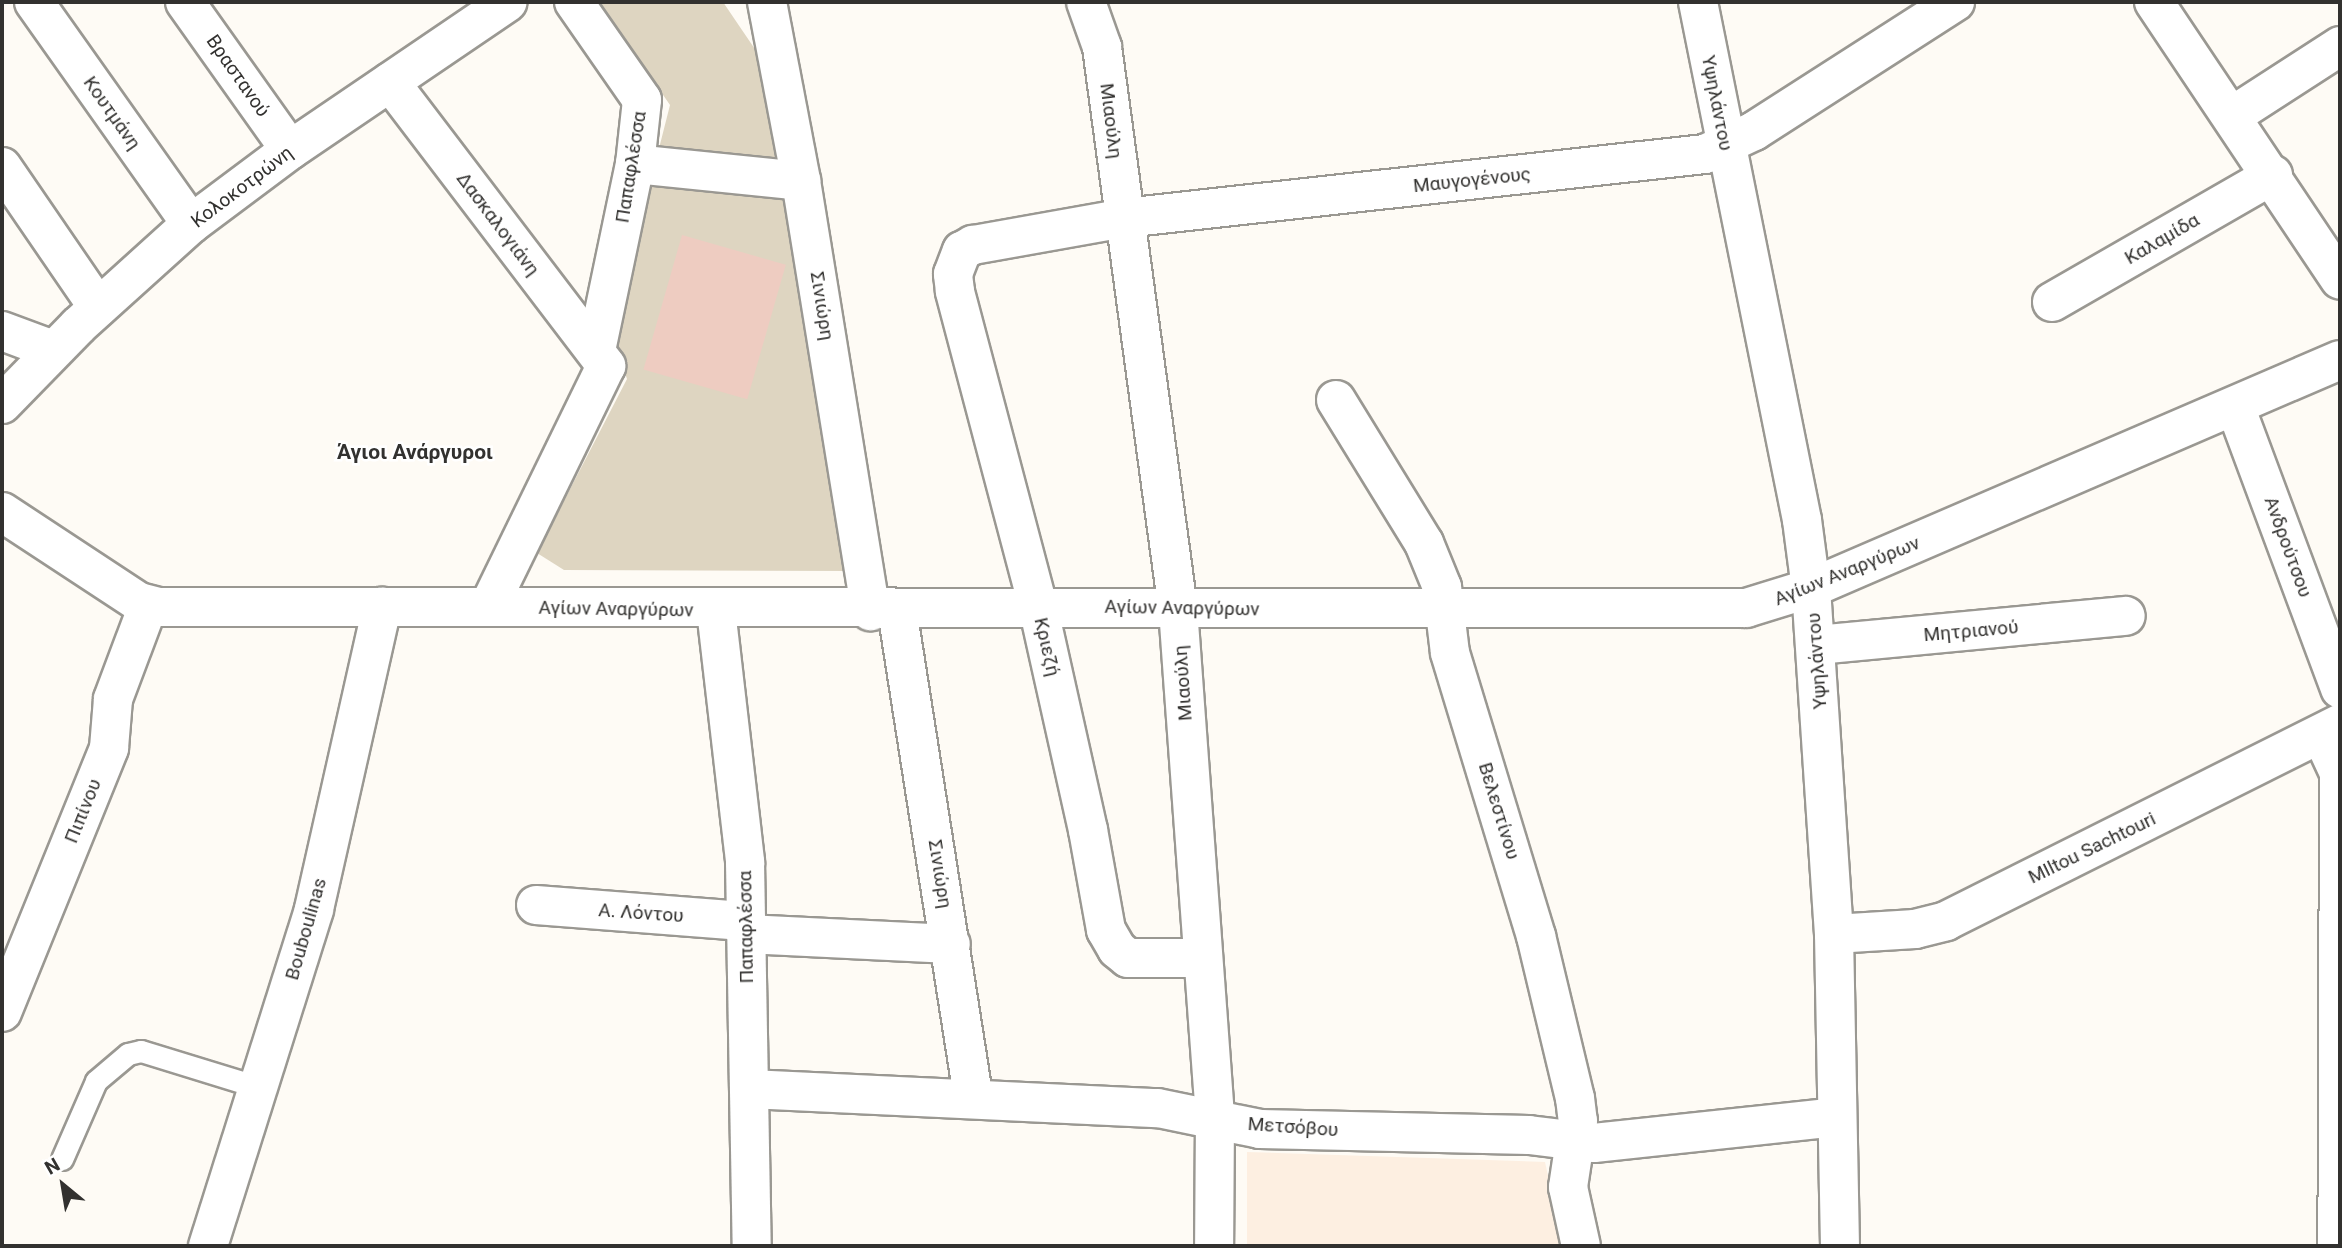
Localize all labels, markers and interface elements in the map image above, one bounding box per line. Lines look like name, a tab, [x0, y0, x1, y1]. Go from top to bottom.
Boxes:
street label: Βραστανού	[201, 31, 275, 121]
street label: Υψηλάντου	[1697, 53, 1737, 153]
street label: Κουτμάνη	[78, 72, 146, 154]
street label: Μιαούλη	[1095, 82, 1127, 160]
street label: Παπαφλέσσα	[611, 110, 651, 224]
street label: Κολοκοτρώνη	[187, 141, 297, 233]
street label: Μαυγογένους	[1412, 162, 1532, 198]
street label: Δασκαλογιάνη	[452, 168, 544, 280]
street label: Καλαμίδα	[2121, 209, 2203, 269]
street label: Σινιώρη	[805, 270, 839, 342]
district label: Άγιοι Ανάργυροι	[337, 439, 493, 465]
street label: Ανδρούτσου	[2259, 494, 2317, 600]
street label: Αγίων Αναργύρων	[1771, 531, 1923, 611]
street label: Αγίων Αναργύρων	[1104, 595, 1260, 621]
street label: Αγίων Αναργύρων	[538, 596, 694, 622]
street label: Υψηλάντου	[1802, 612, 1832, 710]
street label: Κριεζή	[1029, 615, 1065, 679]
street label: Μητριανού	[1923, 616, 2019, 646]
street label: Μιαούλη	[1169, 644, 1197, 722]
street label: Βελεστίνου	[1473, 760, 1525, 862]
street label: Πιπίνου	[60, 776, 106, 846]
street label: MIltou Sachtouri	[2025, 807, 2159, 889]
street label: Σινιώρη	[923, 838, 957, 910]
street label: Παπαφλέσσα	[734, 870, 758, 984]
street label: Bouboulinas	[281, 875, 331, 983]
street label: Α. Λόντου	[598, 899, 684, 927]
street label: Μετσόβου	[1247, 1112, 1339, 1142]
north arrow	[28, 1150, 98, 1220]
text: N	[41, 1153, 64, 1180]

